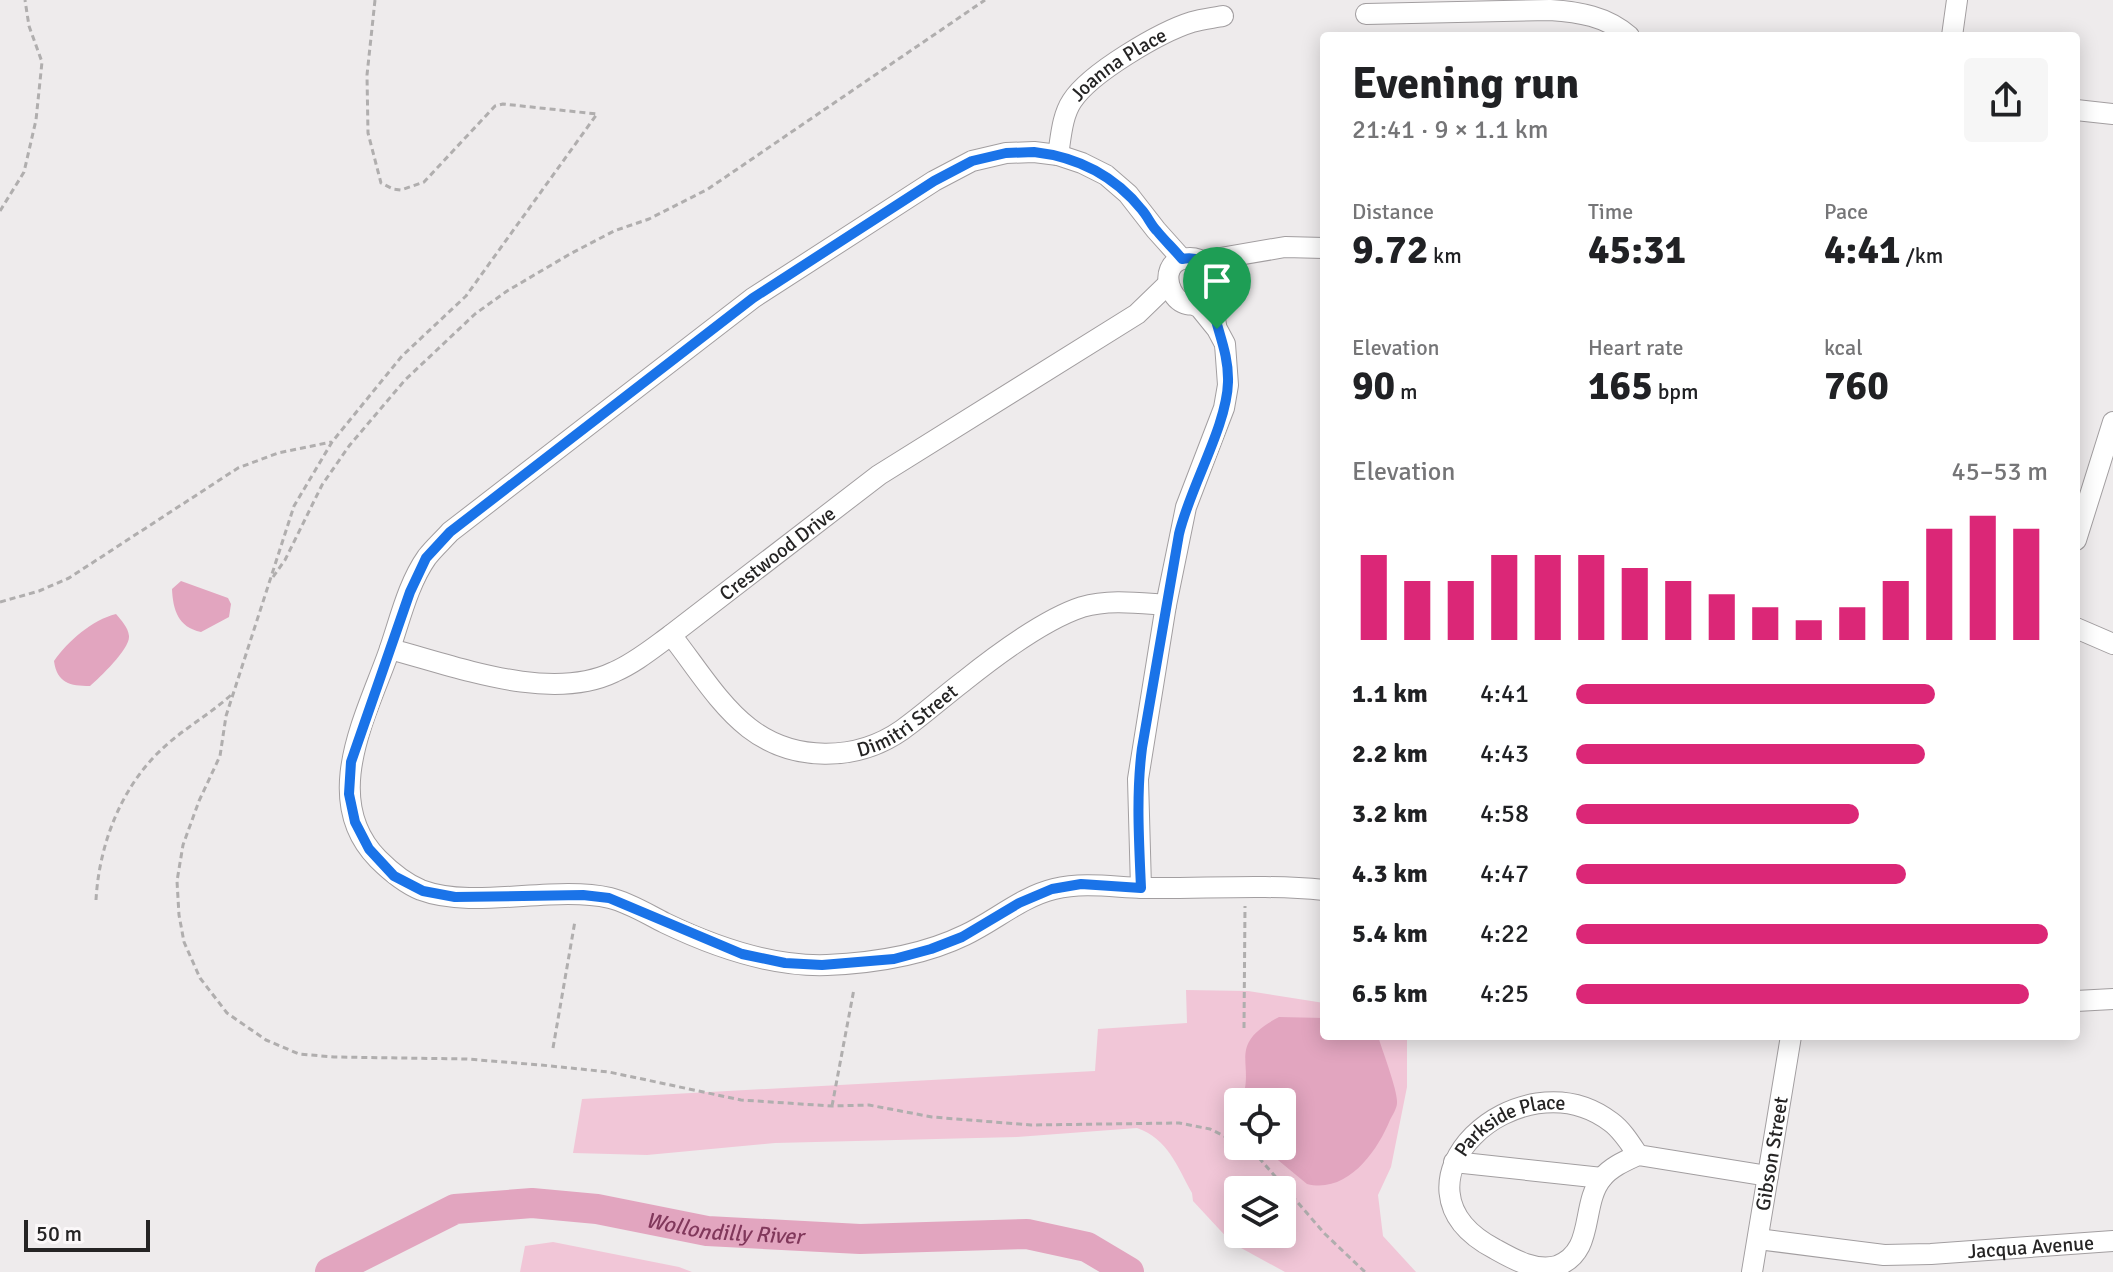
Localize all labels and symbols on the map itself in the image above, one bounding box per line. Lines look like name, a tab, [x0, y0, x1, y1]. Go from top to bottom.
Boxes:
street label: Joanna Place	[1065, 22, 1171, 106]
pin	[1183, 247, 1251, 329]
street label: Crestwood Drive	[715, 501, 841, 606]
street label: Dimitri Street	[854, 679, 963, 763]
street label: Parkside Place	[1449, 1090, 1566, 1161]
street label: Gibson Street	[1750, 1095, 1794, 1213]
water label: Wollondilly River	[644, 1206, 807, 1250]
scale bar	[24, 1216, 150, 1252]
street label: Jacqua Avenue	[1967, 1230, 2095, 1264]

